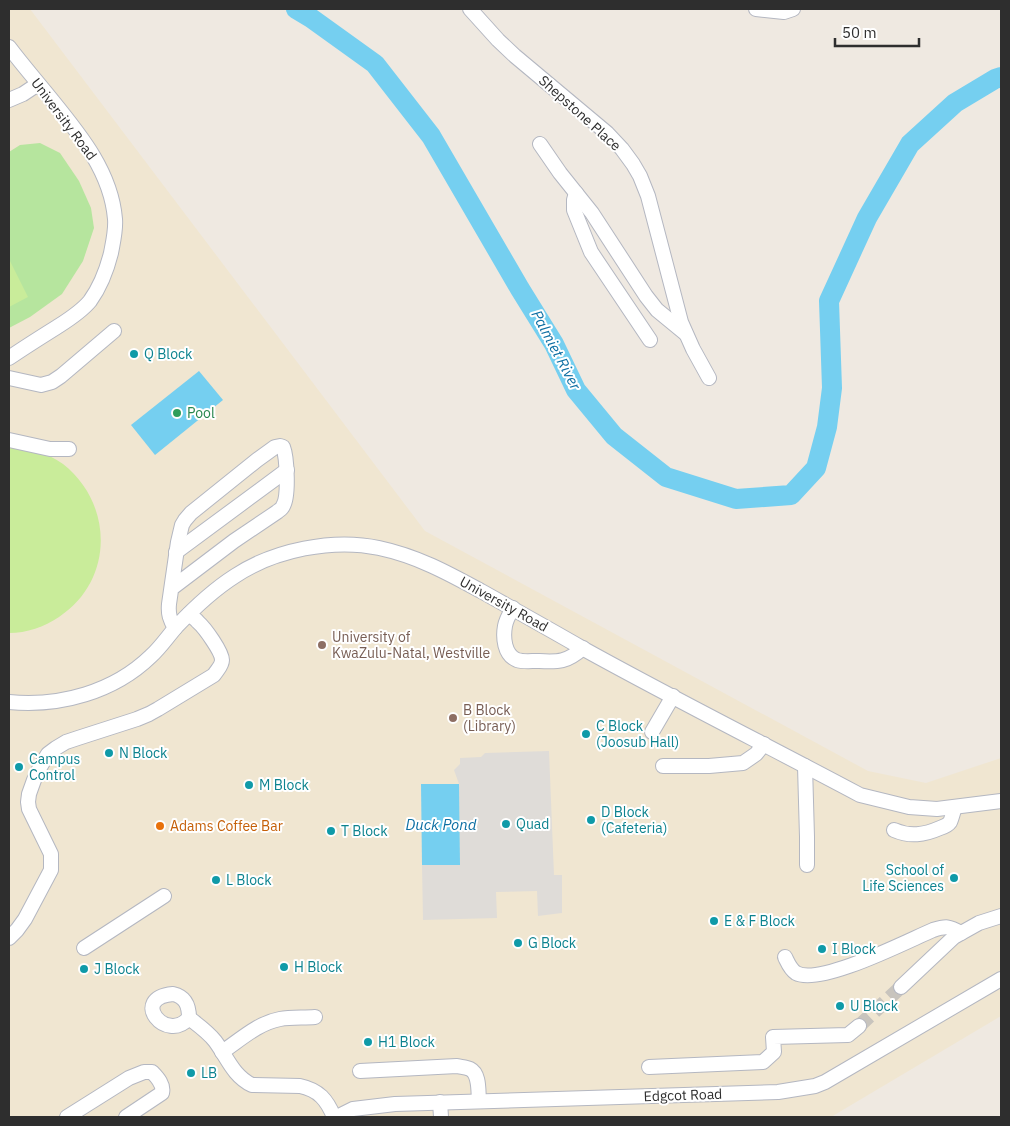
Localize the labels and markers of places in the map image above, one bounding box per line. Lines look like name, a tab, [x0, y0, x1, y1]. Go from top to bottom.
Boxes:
place label: Q Block	[144, 345, 193, 363]
marker: Q Block	[128, 348, 140, 360]
place label: Pool	[187, 404, 215, 422]
marker: Pool	[171, 407, 183, 419]
place label: University of KwaZulu-Natal, Westville	[332, 628, 491, 662]
marker: University of KwaZulu-Natal, Westville	[316, 639, 328, 651]
place label: B Block (Library)	[463, 701, 516, 735]
marker: B Block (Library)	[447, 712, 459, 724]
place label: C Block (Joosub Hall)	[596, 717, 679, 751]
marker: C Block (Joosub Hall)	[580, 728, 592, 740]
place label: N Block	[119, 744, 168, 762]
marker: N Block	[103, 747, 115, 759]
place label: Campus Control	[29, 750, 80, 784]
marker: Campus Control	[13, 761, 25, 773]
place label: M Block	[259, 776, 310, 794]
marker: M Block	[243, 779, 255, 791]
place label: D Block (Cafeteria)	[601, 803, 667, 837]
marker: D Block (Cafeteria)	[585, 814, 597, 826]
place label: Quad	[516, 815, 549, 833]
place label: Adams Coffee Bar	[170, 817, 283, 835]
marker: Quad	[500, 818, 512, 830]
marker: Adams Coffee Bar	[154, 820, 166, 832]
place label: T Block	[341, 822, 388, 840]
marker: T Block	[325, 825, 337, 837]
place label: School of Life Sciences	[862, 861, 944, 895]
place label: L Block	[226, 871, 272, 889]
marker: School of Life Sciences	[948, 872, 960, 884]
marker: L Block	[210, 874, 222, 886]
place label: E & F Block	[724, 912, 795, 930]
marker: E & F Block	[708, 915, 720, 927]
place label: G Block	[528, 934, 577, 952]
marker: G Block	[512, 937, 524, 949]
place label: I Block	[832, 940, 877, 958]
marker: I Block	[816, 943, 828, 955]
place label: H Block	[294, 958, 343, 976]
place label: J Block	[94, 960, 140, 978]
marker: H Block	[278, 961, 290, 973]
marker: J Block	[78, 963, 90, 975]
place label: U Block	[850, 997, 899, 1015]
marker: U Block	[834, 1000, 846, 1012]
place label: H1 Block	[378, 1033, 435, 1051]
marker: H1 Block	[362, 1036, 374, 1048]
place label: LB	[201, 1064, 217, 1082]
marker: LB	[185, 1067, 197, 1079]

